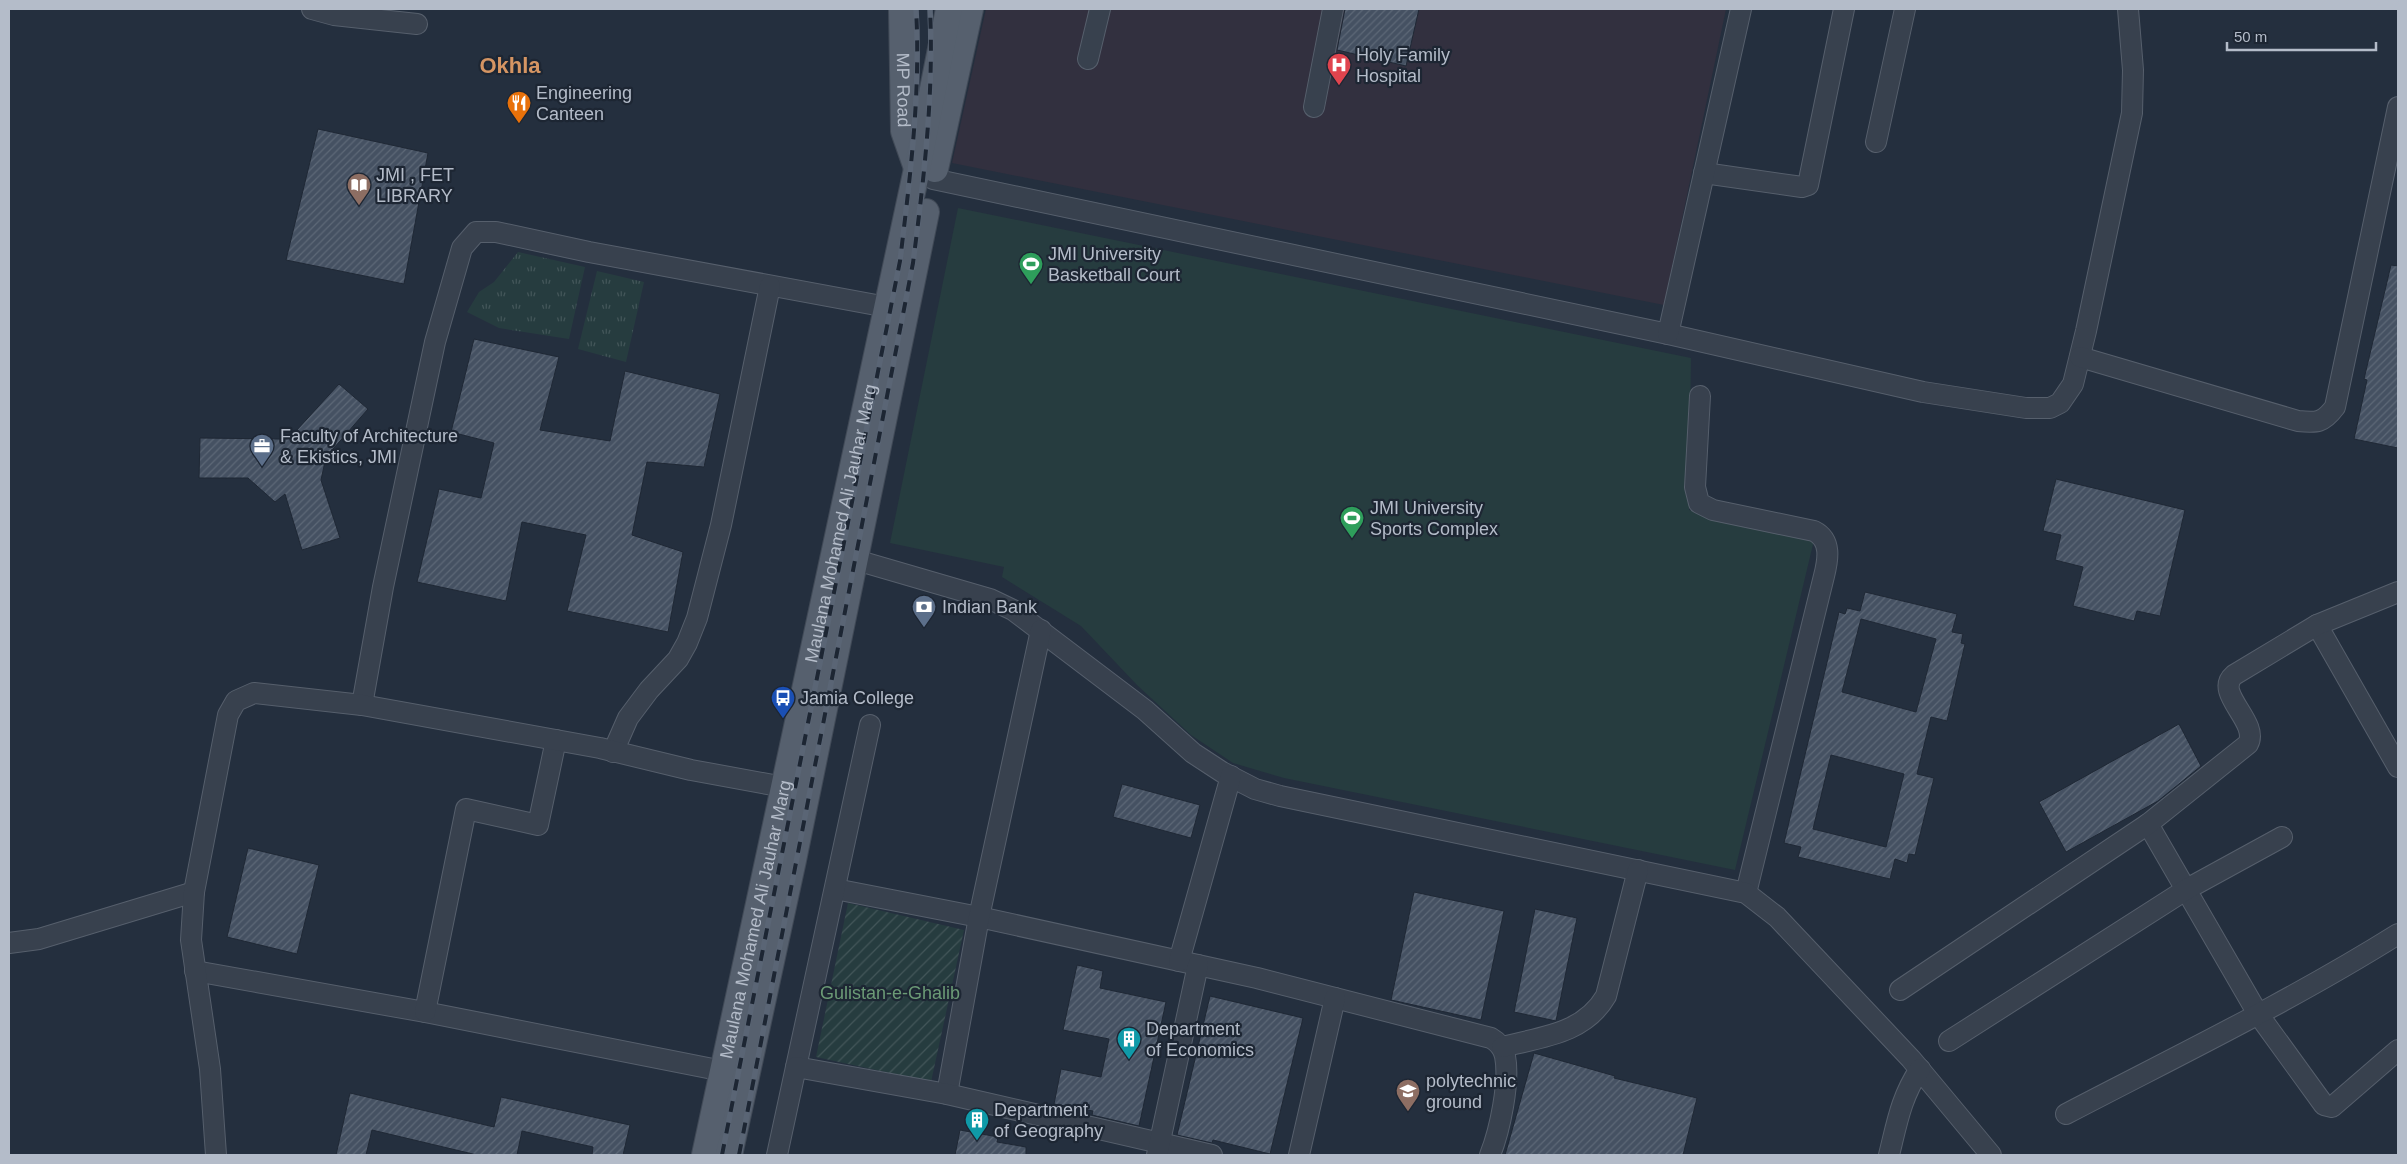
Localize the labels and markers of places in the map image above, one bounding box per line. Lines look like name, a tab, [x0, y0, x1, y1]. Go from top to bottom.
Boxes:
place label: Holy Family Hospital	[1356, 45, 1450, 86]
hospital icon: Holy Family Hospital	[1326, 52, 1352, 86]
place label: Engineering Canteen	[536, 83, 632, 124]
restaurant icon: Engineering Canteen	[506, 90, 532, 124]
place label: JMI , FET LIBRARY	[376, 165, 454, 206]
library icon: JMI , FET LIBRARY	[346, 172, 372, 206]
place label: JMI University Basketball Court	[1048, 244, 1180, 285]
sports icon: JMI University Basketball Court	[1018, 251, 1044, 285]
place label: Faculty of Architecture & Ekistics, JMI	[280, 426, 458, 467]
office icon: Faculty of Architecture & Ekistics, JMI	[249, 433, 275, 467]
place label: JMI University Sports Complex	[1370, 498, 1498, 539]
sports icon: JMI University Sports Complex	[1339, 505, 1365, 539]
bank icon: Indian Bank	[911, 594, 937, 628]
place label: Indian Bank	[942, 597, 1038, 617]
bus stop icon: Jamia College	[770, 685, 796, 719]
place label: Jamia College	[800, 688, 914, 708]
place label: Department of Economics	[1146, 1019, 1254, 1060]
building icon: Department of Economics	[1116, 1026, 1142, 1060]
place label: polytechnic ground	[1426, 1071, 1516, 1112]
school or university icon: polytechnic ground	[1395, 1078, 1421, 1112]
place label: Department of Geography	[994, 1100, 1103, 1141]
building icon: Department of Geography	[964, 1107, 990, 1141]

